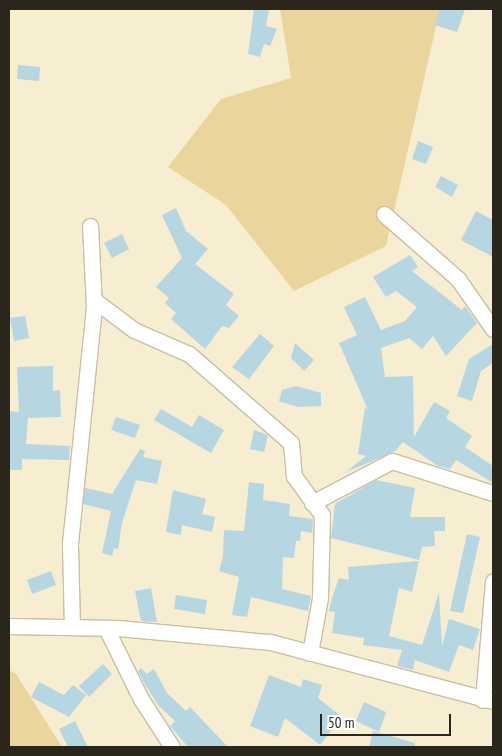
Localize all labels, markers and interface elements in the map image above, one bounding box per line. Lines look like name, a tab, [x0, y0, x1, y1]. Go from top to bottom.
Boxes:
scale bar	[322, 704, 453, 736]
text: 50 m	[328, 713, 354, 732]

